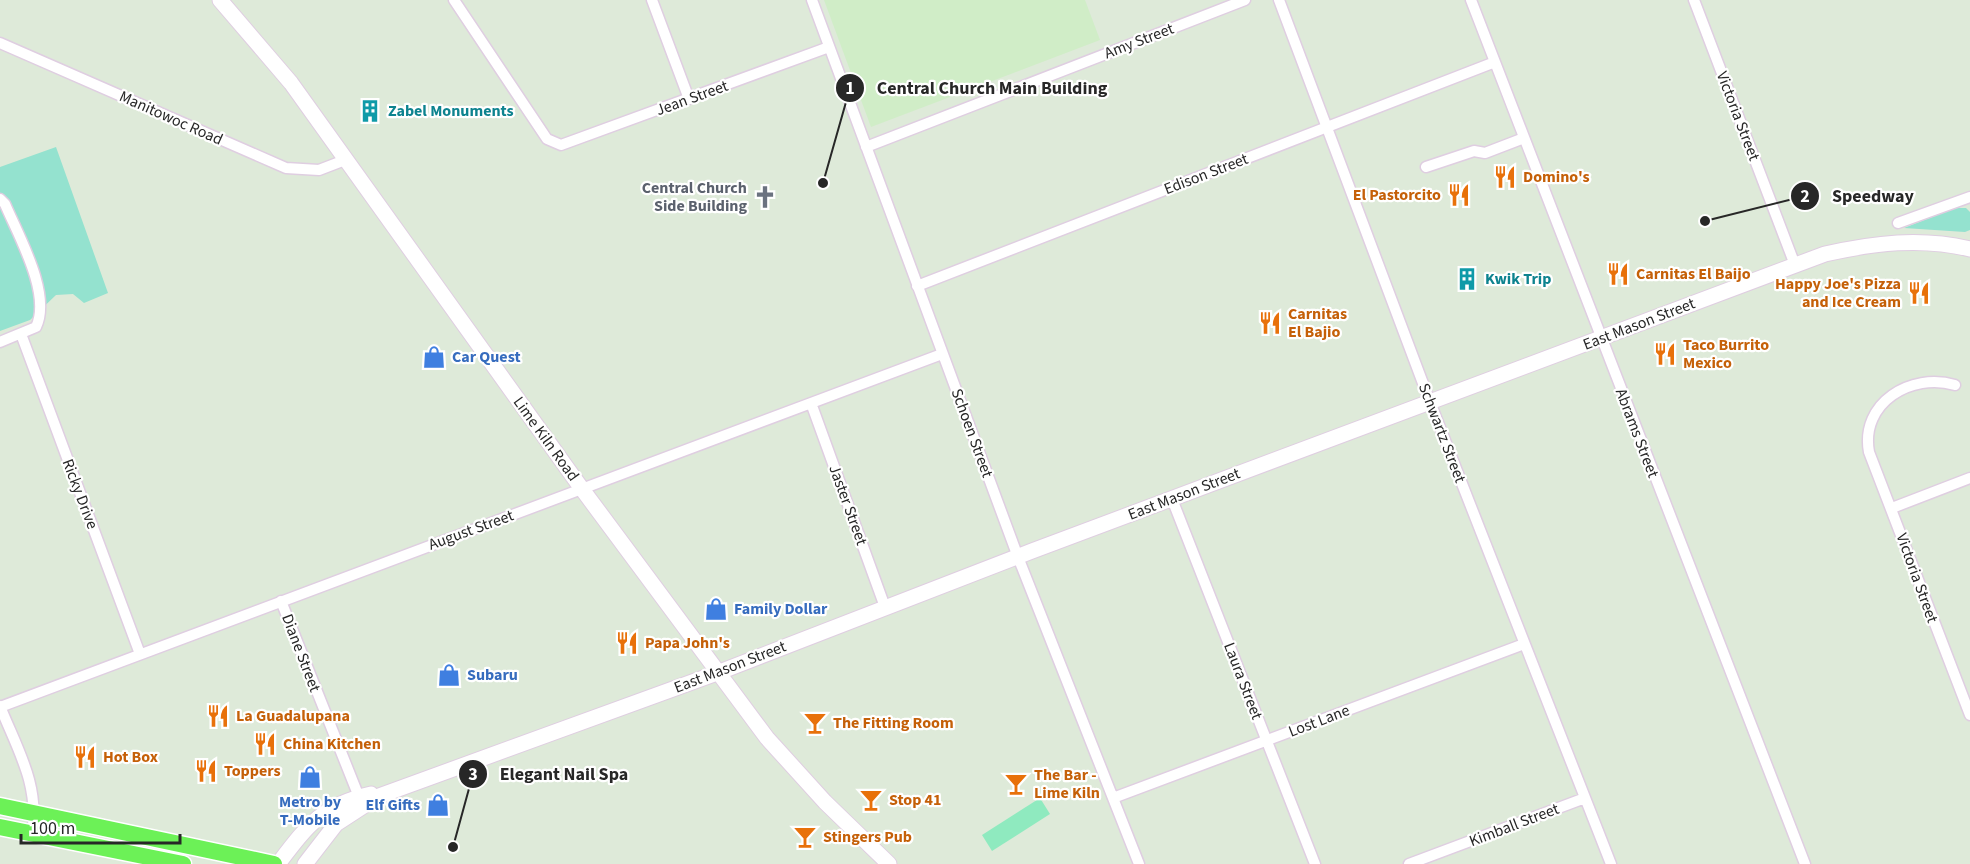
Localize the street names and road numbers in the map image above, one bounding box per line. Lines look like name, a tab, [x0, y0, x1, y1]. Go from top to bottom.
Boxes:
street label: Amy Street	[1101, 17, 1177, 64]
street label: Victoria Street	[1711, 68, 1765, 164]
street label: Jean Street	[653, 75, 732, 121]
street label: Manitowoc Road	[116, 85, 226, 151]
street label: Edison Street	[1161, 148, 1252, 200]
street label: East Mason Street	[1580, 292, 1699, 356]
street label: Schwartz Street	[1413, 380, 1471, 487]
street label: Schoen Street	[946, 385, 998, 481]
street label: Abrams Street	[1610, 385, 1664, 481]
street label: Lime Kiln Road	[508, 392, 584, 486]
street label: Ricky Drive	[57, 456, 103, 532]
street label: Jaster Street	[823, 462, 873, 549]
street label: East Mason Street	[1125, 462, 1244, 526]
street label: August Street	[425, 504, 517, 556]
street label: Victoria Street	[1891, 530, 1944, 626]
street label: Diane Street	[276, 611, 326, 696]
street label: East Mason Street	[671, 635, 790, 699]
street label: Laura Street	[1218, 639, 1268, 723]
street label: Lost Lane	[1285, 699, 1353, 743]
street label: Kimball Street	[1466, 798, 1563, 852]

